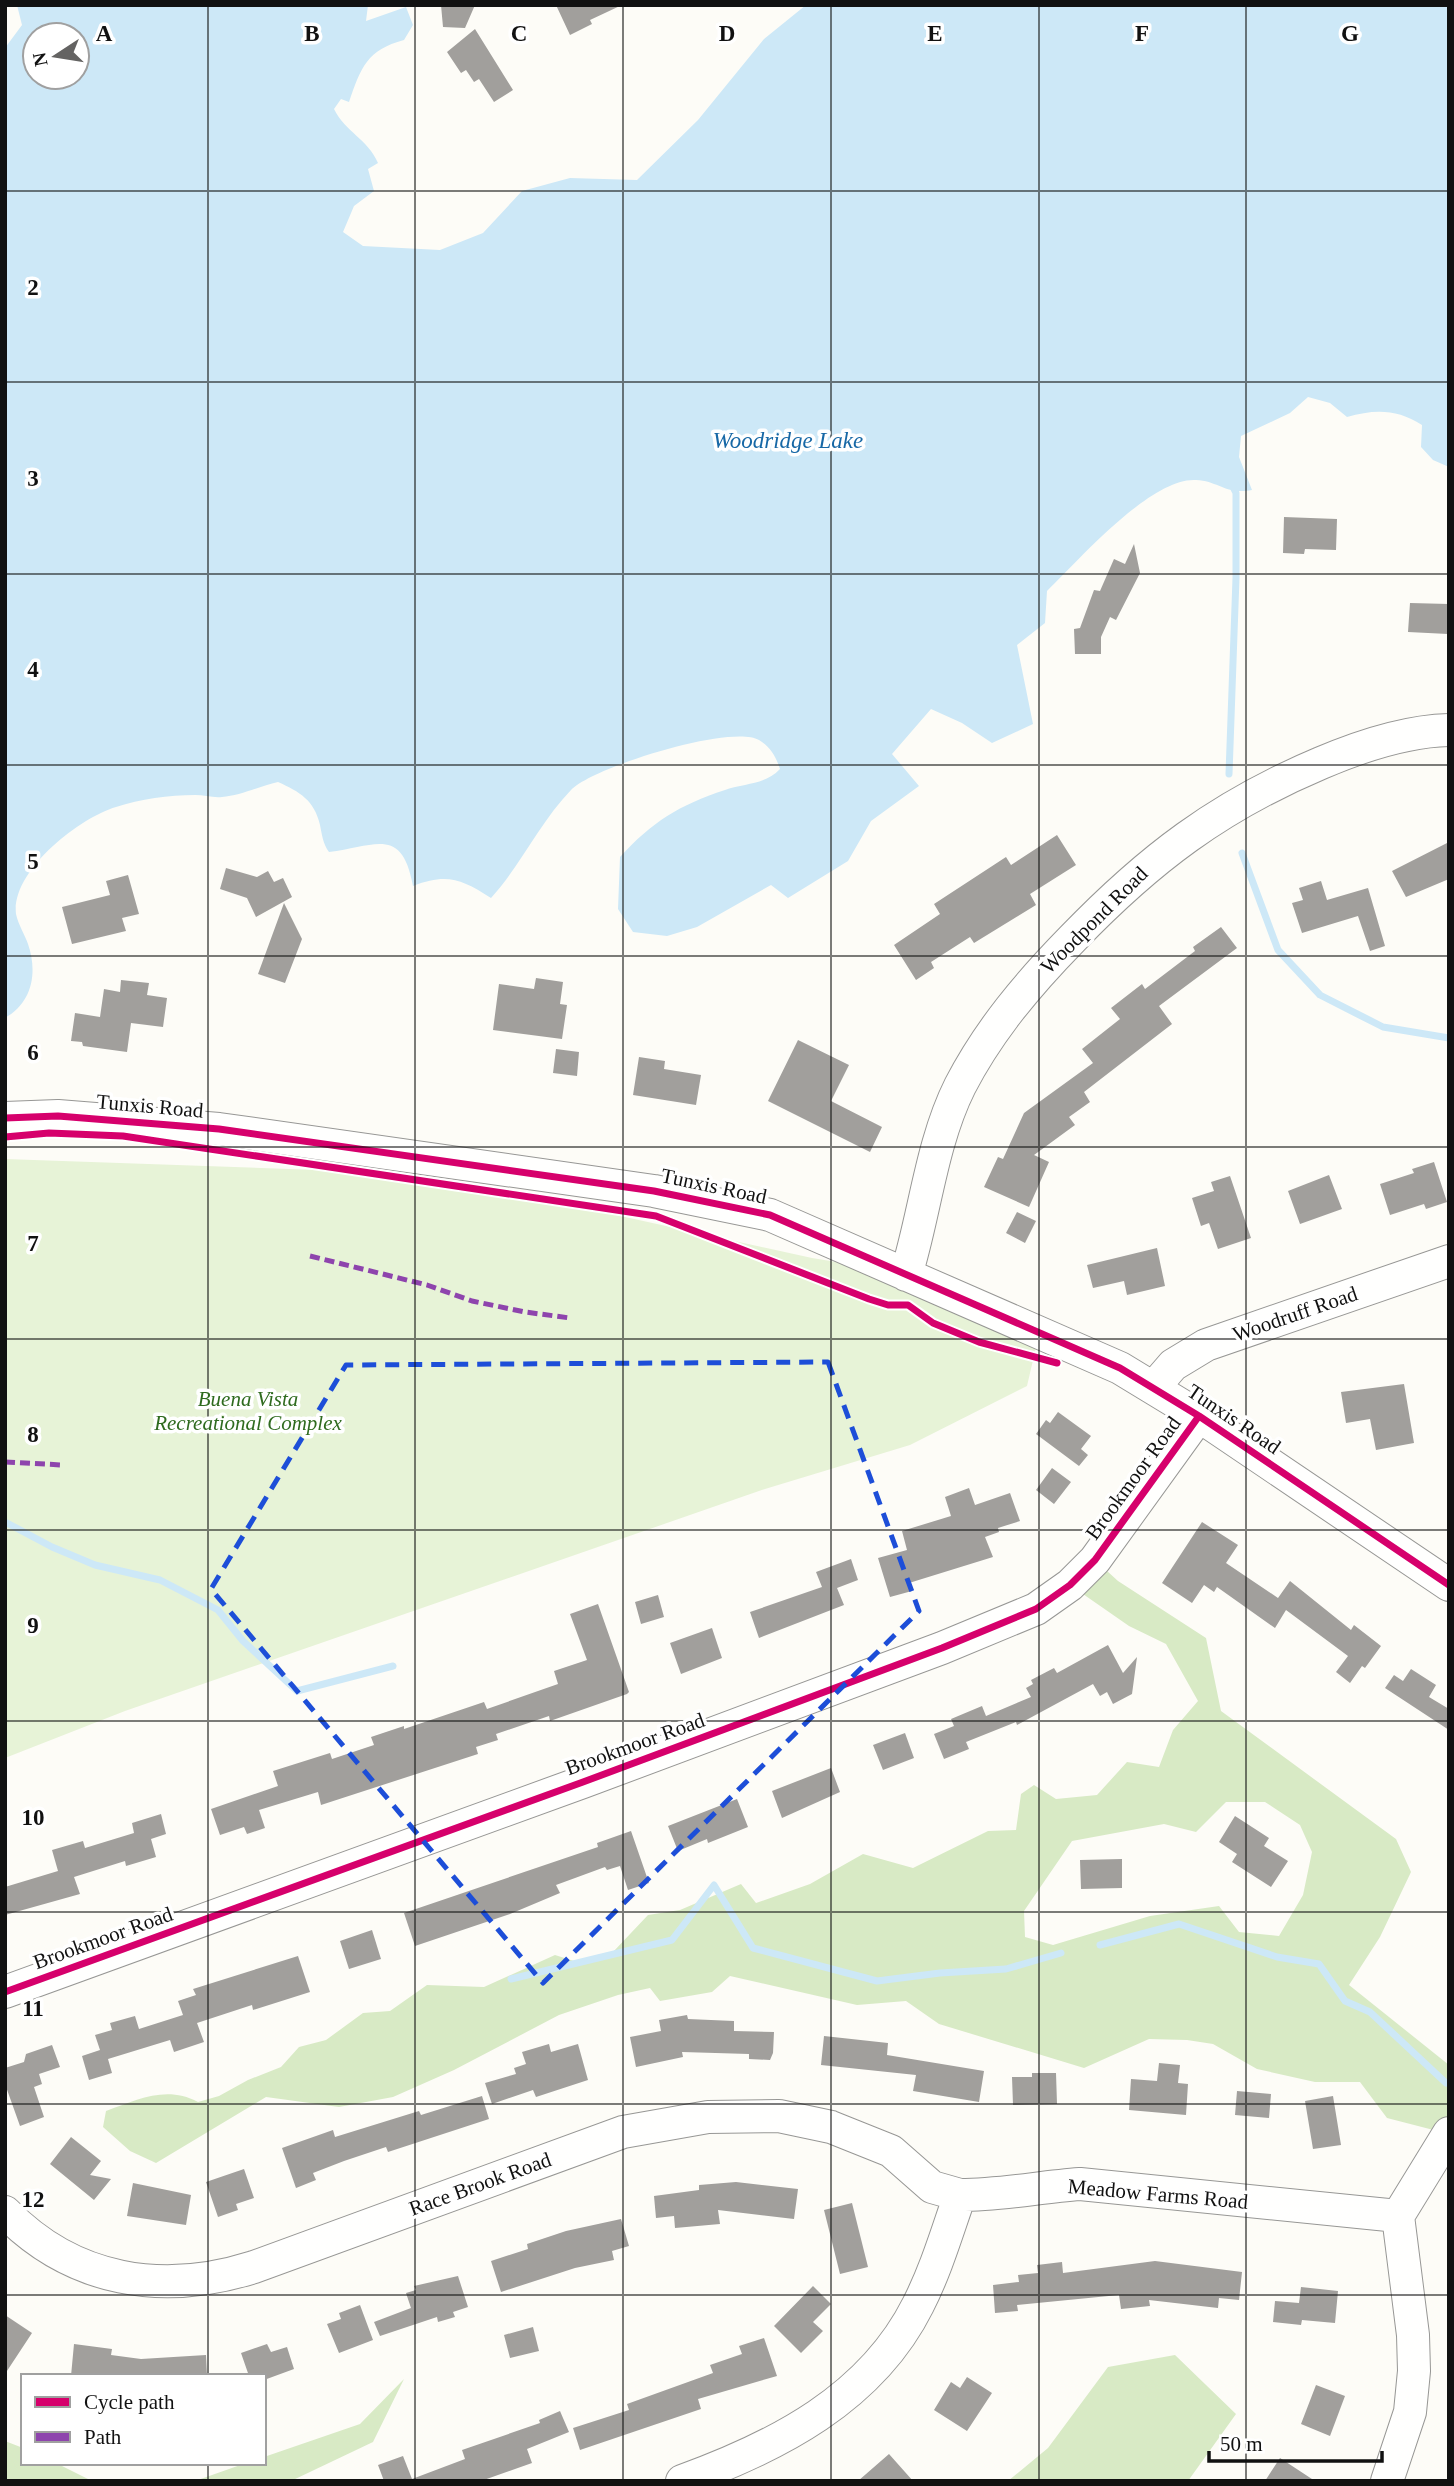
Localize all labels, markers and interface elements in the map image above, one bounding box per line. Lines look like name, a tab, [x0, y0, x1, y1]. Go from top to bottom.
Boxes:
north arrow	[21, 21, 91, 91]
text: A	[96, 21, 113, 46]
text: B	[304, 21, 320, 46]
text: C	[511, 21, 527, 46]
text: D	[719, 21, 735, 46]
text: E	[927, 21, 943, 46]
text: F	[1135, 21, 1149, 46]
text: G	[1341, 21, 1359, 46]
text: N	[28, 50, 52, 68]
text: 2	[27, 275, 39, 300]
water label: Woodridge Lake	[713, 428, 863, 453]
text: 3	[27, 466, 39, 491]
text: 4	[27, 657, 39, 682]
text: 5	[27, 849, 39, 874]
street label: Woodpond Road	[1036, 861, 1153, 978]
text: 6	[27, 1040, 39, 1065]
street label: Tunxis Road	[96, 1089, 205, 1123]
street label: Tunxis Road	[659, 1163, 769, 1209]
text: 7	[27, 1231, 39, 1256]
street label: Woodruff Road	[1229, 1281, 1361, 1347]
street label: Tunxis Road	[1183, 1379, 1286, 1459]
park label: Buena Vista Recreational Complex	[153, 1387, 342, 1435]
street label: Brookmoor Road	[1080, 1411, 1186, 1544]
text: 8	[27, 1422, 39, 1447]
text: 9	[27, 1613, 39, 1638]
street label: Brookmoor Road	[562, 1708, 708, 1780]
text: 10	[22, 1805, 45, 1830]
street label: Brookmoor Road	[30, 1902, 176, 1974]
text: 11	[22, 1996, 44, 2021]
street label: Race Brook Road	[406, 2147, 555, 2221]
street label: Meadow Farms Road	[1067, 2174, 1250, 2214]
text: 12	[22, 2187, 45, 2212]
legend	[21, 2374, 266, 2465]
text: Cycle path	[84, 2390, 175, 2414]
scale bar	[1209, 2420, 1382, 2464]
text: Path	[84, 2425, 122, 2449]
text: 50 m	[1220, 2432, 1263, 2456]

